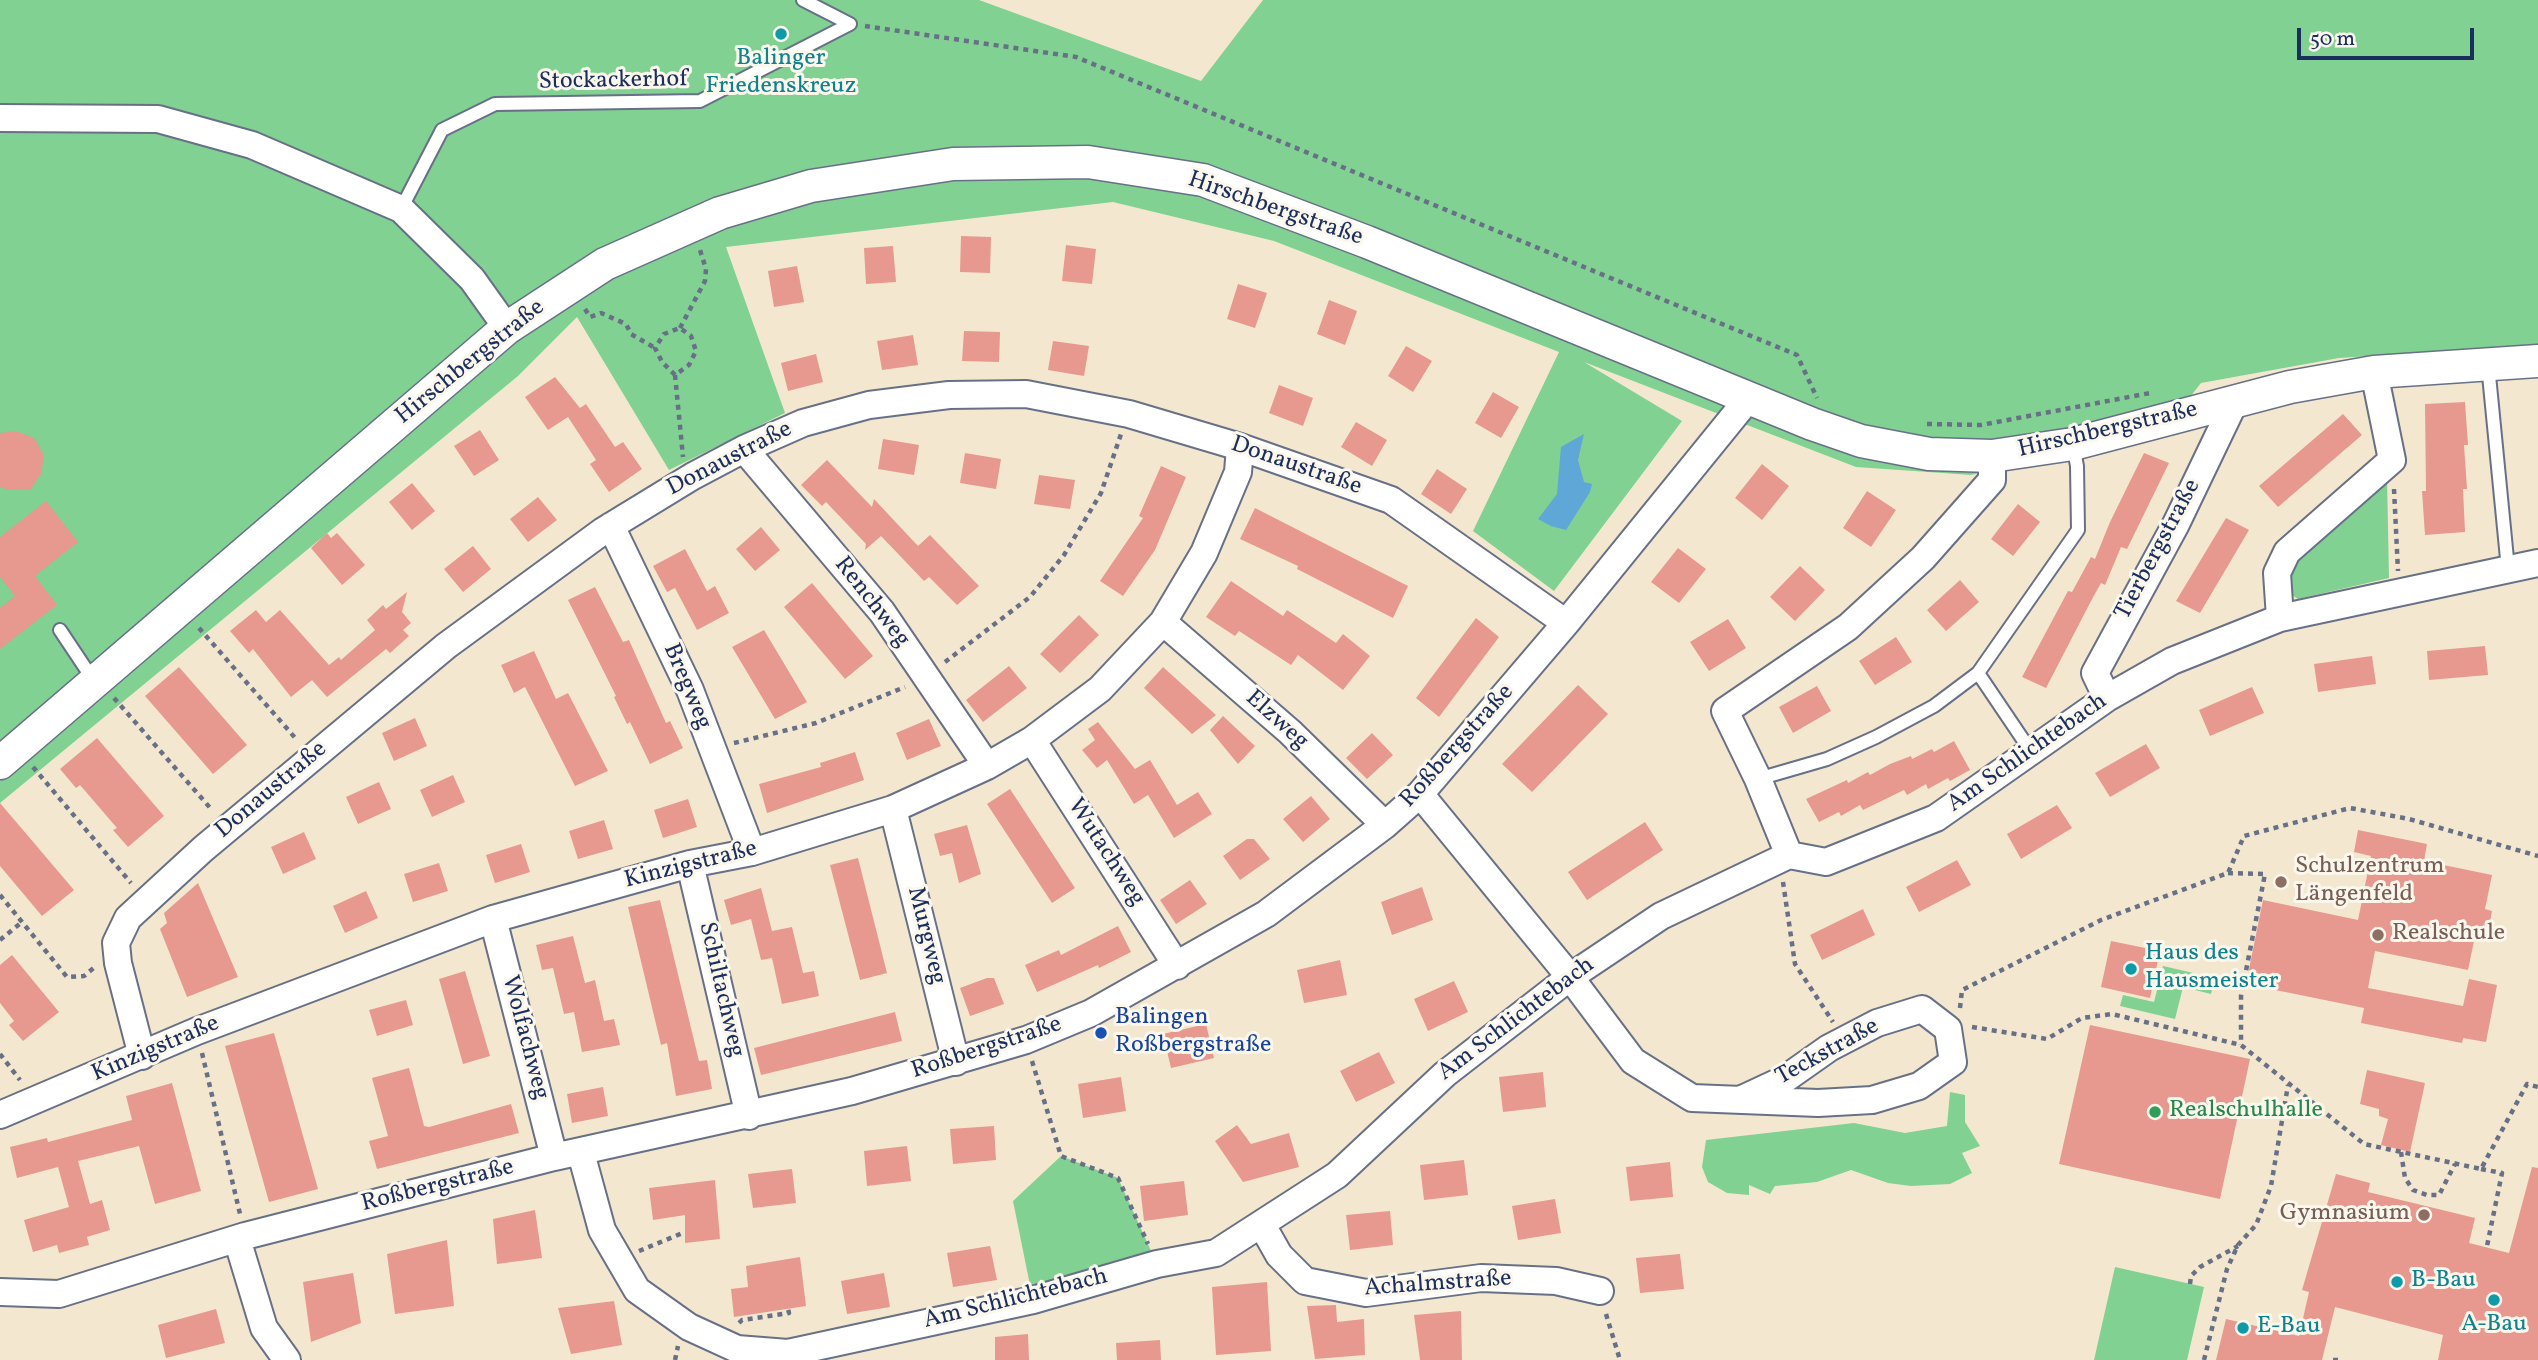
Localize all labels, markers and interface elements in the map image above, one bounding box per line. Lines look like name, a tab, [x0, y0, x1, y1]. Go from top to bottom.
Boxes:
scale bar	[2300, 14, 2477, 58]
text: 50 m	[2310, 25, 2355, 54]
marker: Balinger Friedenskreuz	[773, 26, 789, 42]
place label: Balinger Friedenskreuz	[706, 46, 856, 102]
street label: Stockackerhof	[538, 66, 688, 98]
street label: Hirschbergstraße	[1184, 167, 1366, 253]
street label: Hirschbergstraße	[391, 294, 551, 432]
street label: Hirschbergstraße	[2015, 396, 2201, 466]
street label: Donaustraße	[663, 416, 797, 504]
street label: Donaustraße	[1227, 431, 1365, 503]
street label: Tierbergstraße	[2110, 475, 2208, 625]
street label: Renchweg	[827, 552, 915, 654]
street label: Bregweg	[655, 640, 717, 734]
street label: Roßbergstraße	[1395, 679, 1521, 815]
street label: Elzweg	[1238, 685, 1314, 757]
street label: Am Schlichtebach	[1943, 688, 2113, 820]
street label: Donaustraße	[210, 736, 334, 846]
street label: Wutachweg	[1060, 794, 1150, 912]
street label: Kinzigstraße	[622, 836, 760, 896]
place label: Schulzentrum Längenfeld	[2295, 854, 2444, 910]
marker: Schulzentrum Längenfeld	[2273, 874, 2289, 890]
street label: Murgweg	[899, 884, 951, 988]
street label: Schiltachweg	[690, 920, 750, 1060]
place label: Realschule	[2392, 921, 2505, 949]
marker: Realschule	[2370, 927, 2386, 943]
place label: Haus des Hausmeister	[2145, 941, 2279, 997]
street label: Am Schlichtebach	[1433, 952, 1601, 1088]
marker: Haus des Hausmeister	[2123, 961, 2139, 977]
street label: Wolfachweg	[494, 973, 554, 1103]
place label: Balingen Roßbergstraße	[1115, 1005, 1271, 1061]
street label: Kinzigstraße	[88, 1010, 224, 1090]
street label: Roßbergstraße	[908, 1011, 1066, 1087]
street label: Teckstraße	[1771, 1013, 1885, 1093]
marker: Balingen Roßbergstraße	[1093, 1025, 1109, 1041]
place label: Realschulhalle	[2169, 1098, 2323, 1126]
marker: Realschulhalle	[2147, 1104, 2163, 1120]
street label: Roßbergstraße	[359, 1154, 517, 1220]
place label: Gymnasium	[2280, 1201, 2410, 1229]
marker: Gymnasium	[2416, 1207, 2432, 1223]
street label: Am Schlichtebach	[921, 1263, 1111, 1337]
street label: Achalmstraße	[1363, 1265, 1513, 1305]
place label: B-Bau	[2411, 1268, 2476, 1296]
marker: B-Bau	[2389, 1274, 2405, 1290]
marker: A-Bau	[2486, 1292, 2502, 1308]
place label: A-Bau	[2461, 1312, 2527, 1340]
place label: E-Bau	[2257, 1314, 2320, 1342]
marker: E-Bau	[2235, 1320, 2251, 1336]

